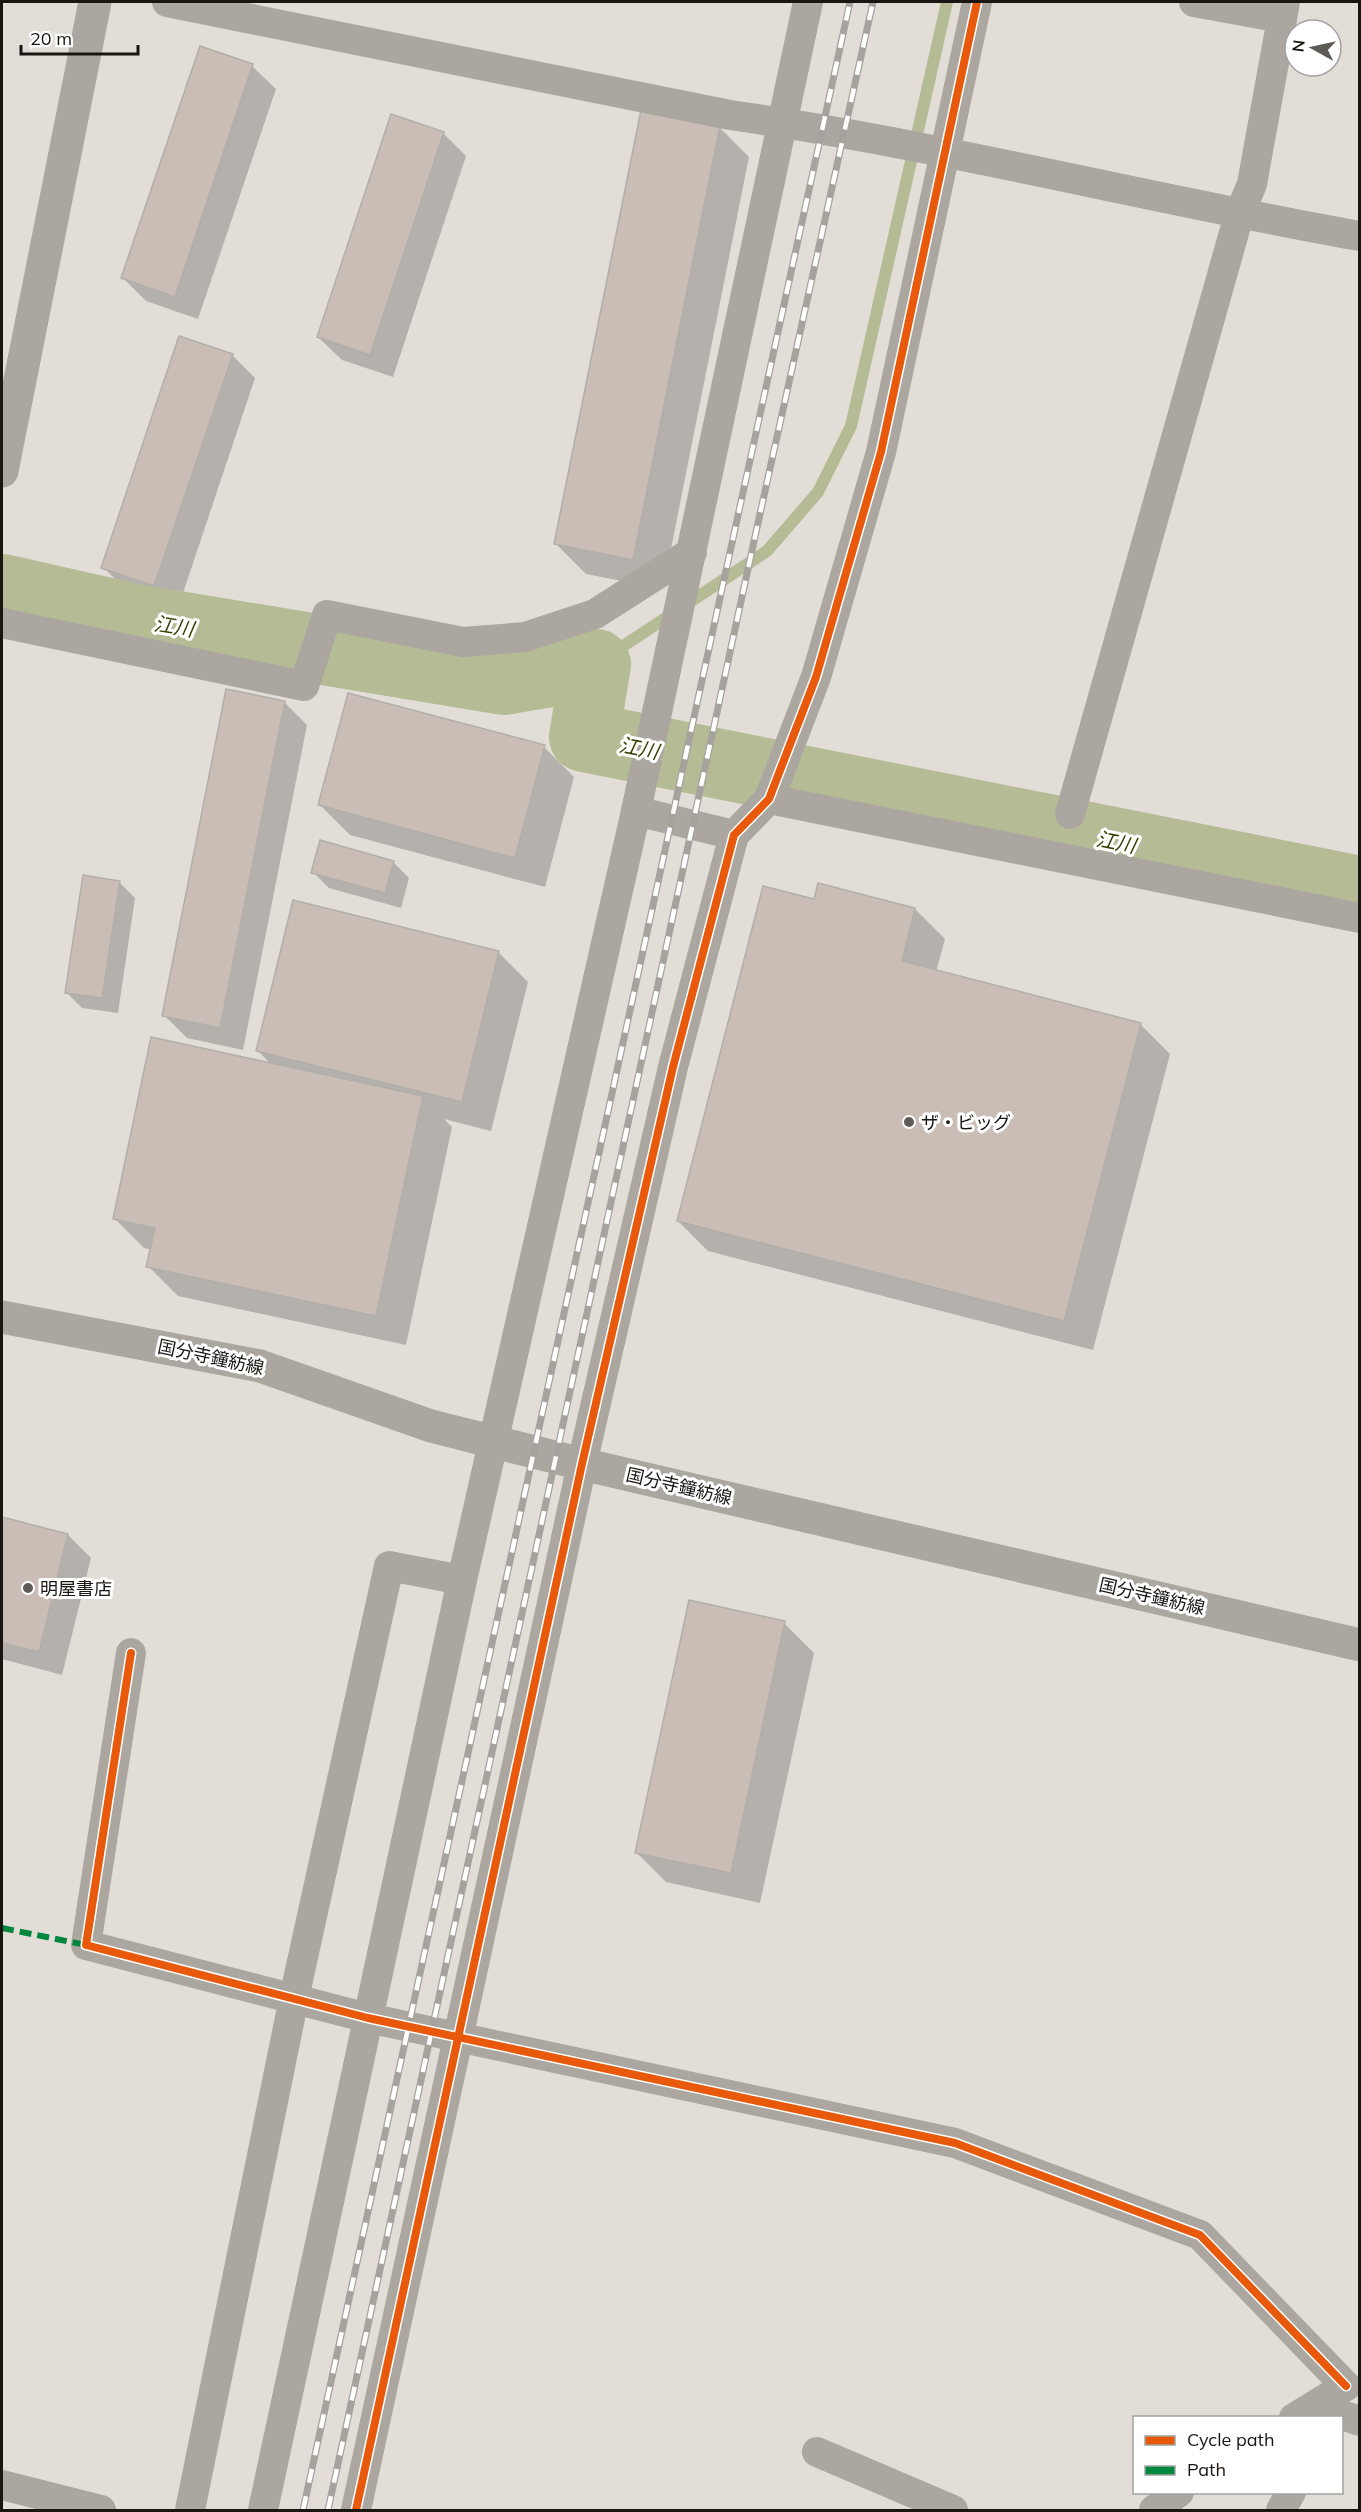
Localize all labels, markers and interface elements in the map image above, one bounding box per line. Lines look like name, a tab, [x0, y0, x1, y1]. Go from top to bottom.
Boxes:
scale bar	[21, 18, 138, 56]
north arrow	[1283, 18, 1343, 78]
text: 20 m	[30, 27, 72, 50]
text: N	[1287, 39, 1309, 53]
water label: 江川	[152, 611, 198, 642]
water label: 江川	[617, 732, 663, 764]
water label: 江川	[1094, 826, 1140, 858]
place label: ザ・ビッグ	[921, 1111, 1011, 1134]
marker: ザ・ビッグ	[902, 1115, 916, 1129]
street label: 国分寺鐘紡線	[156, 1335, 266, 1379]
street label: 国分寺鐘紡線	[624, 1463, 734, 1509]
street label: 国分寺鐘紡線	[1097, 1573, 1207, 1619]
place label: 明屋書店	[40, 1577, 112, 1600]
marker: 明屋書店	[21, 1581, 35, 1595]
legend	[1133, 2416, 1343, 2494]
text: Cycle path	[1187, 2428, 1274, 2451]
text: Path	[1187, 2458, 1226, 2481]

